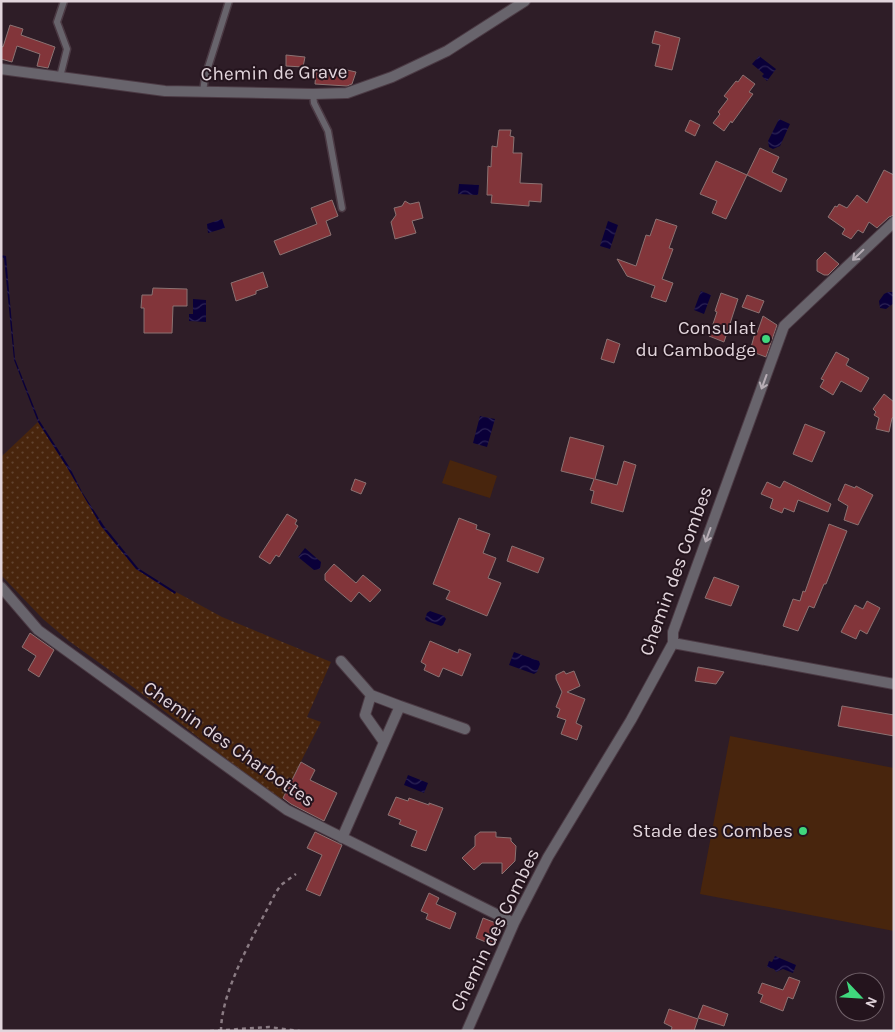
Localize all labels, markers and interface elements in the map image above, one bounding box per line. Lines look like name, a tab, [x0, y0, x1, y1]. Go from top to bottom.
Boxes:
street label: Chemin de Grave	[200, 61, 348, 85]
one-way arrow	[852, 249, 864, 261]
place label: Consulat du Cambodge	[635, 317, 756, 361]
marker: Consulat du Cambodge	[760, 333, 772, 345]
one-way arrow	[759, 374, 768, 390]
street label: Chemin des Combes	[635, 483, 717, 659]
one-way arrow	[703, 527, 712, 542]
street label: Chemin des Charbottes	[139, 677, 319, 811]
place label: Stade des Combes	[632, 820, 793, 842]
marker: Stade des Combes	[797, 825, 809, 837]
street label: Chemin des Combes	[446, 845, 544, 1015]
north arrow	[835, 972, 885, 1022]
text: N	[862, 994, 881, 1010]

